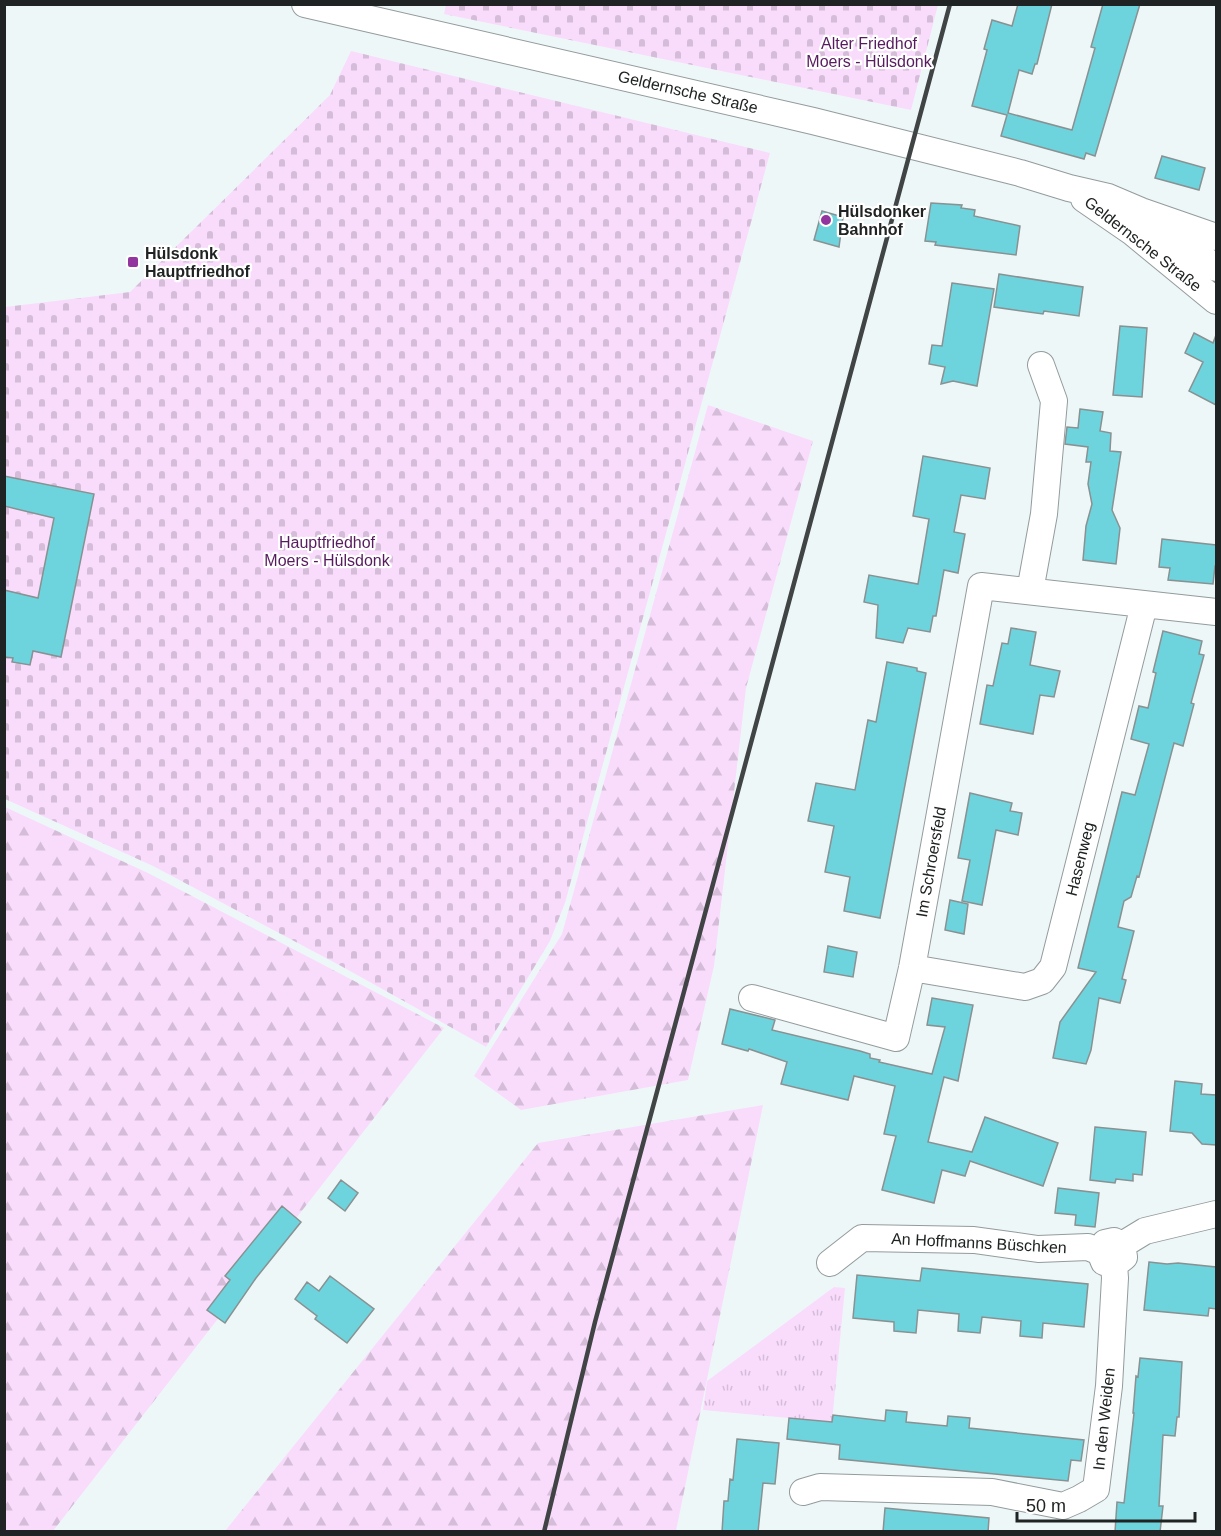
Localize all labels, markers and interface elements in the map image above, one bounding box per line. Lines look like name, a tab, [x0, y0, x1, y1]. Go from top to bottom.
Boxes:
park label: Alter Friedhof Moers - Hülsdonk	[806, 35, 933, 70]
street label: Geldernsche Straße	[616, 68, 760, 116]
street label: Geldernsche Straße	[1081, 193, 1205, 295]
place label: Hülsdonker Bahnhof	[838, 203, 926, 238]
marker: Hülsdonker Bahnhof	[819, 213, 833, 227]
place label: Hülsdonk Hauptfriedhof	[145, 245, 251, 280]
marker: Hülsdonk Hauptfriedhof	[126, 255, 140, 269]
park label: Hauptfriedhof Moers - Hülsdonk	[264, 534, 391, 569]
street label: Im Schroersfeld	[913, 805, 949, 919]
street label: Hasenweg	[1063, 820, 1097, 898]
street label: An Hoffmanns Büschken	[891, 1230, 1067, 1256]
street label: In den Weiden	[1090, 1367, 1118, 1471]
scale bar	[1017, 1485, 1196, 1523]
text: 50 m	[1026, 1496, 1066, 1516]

